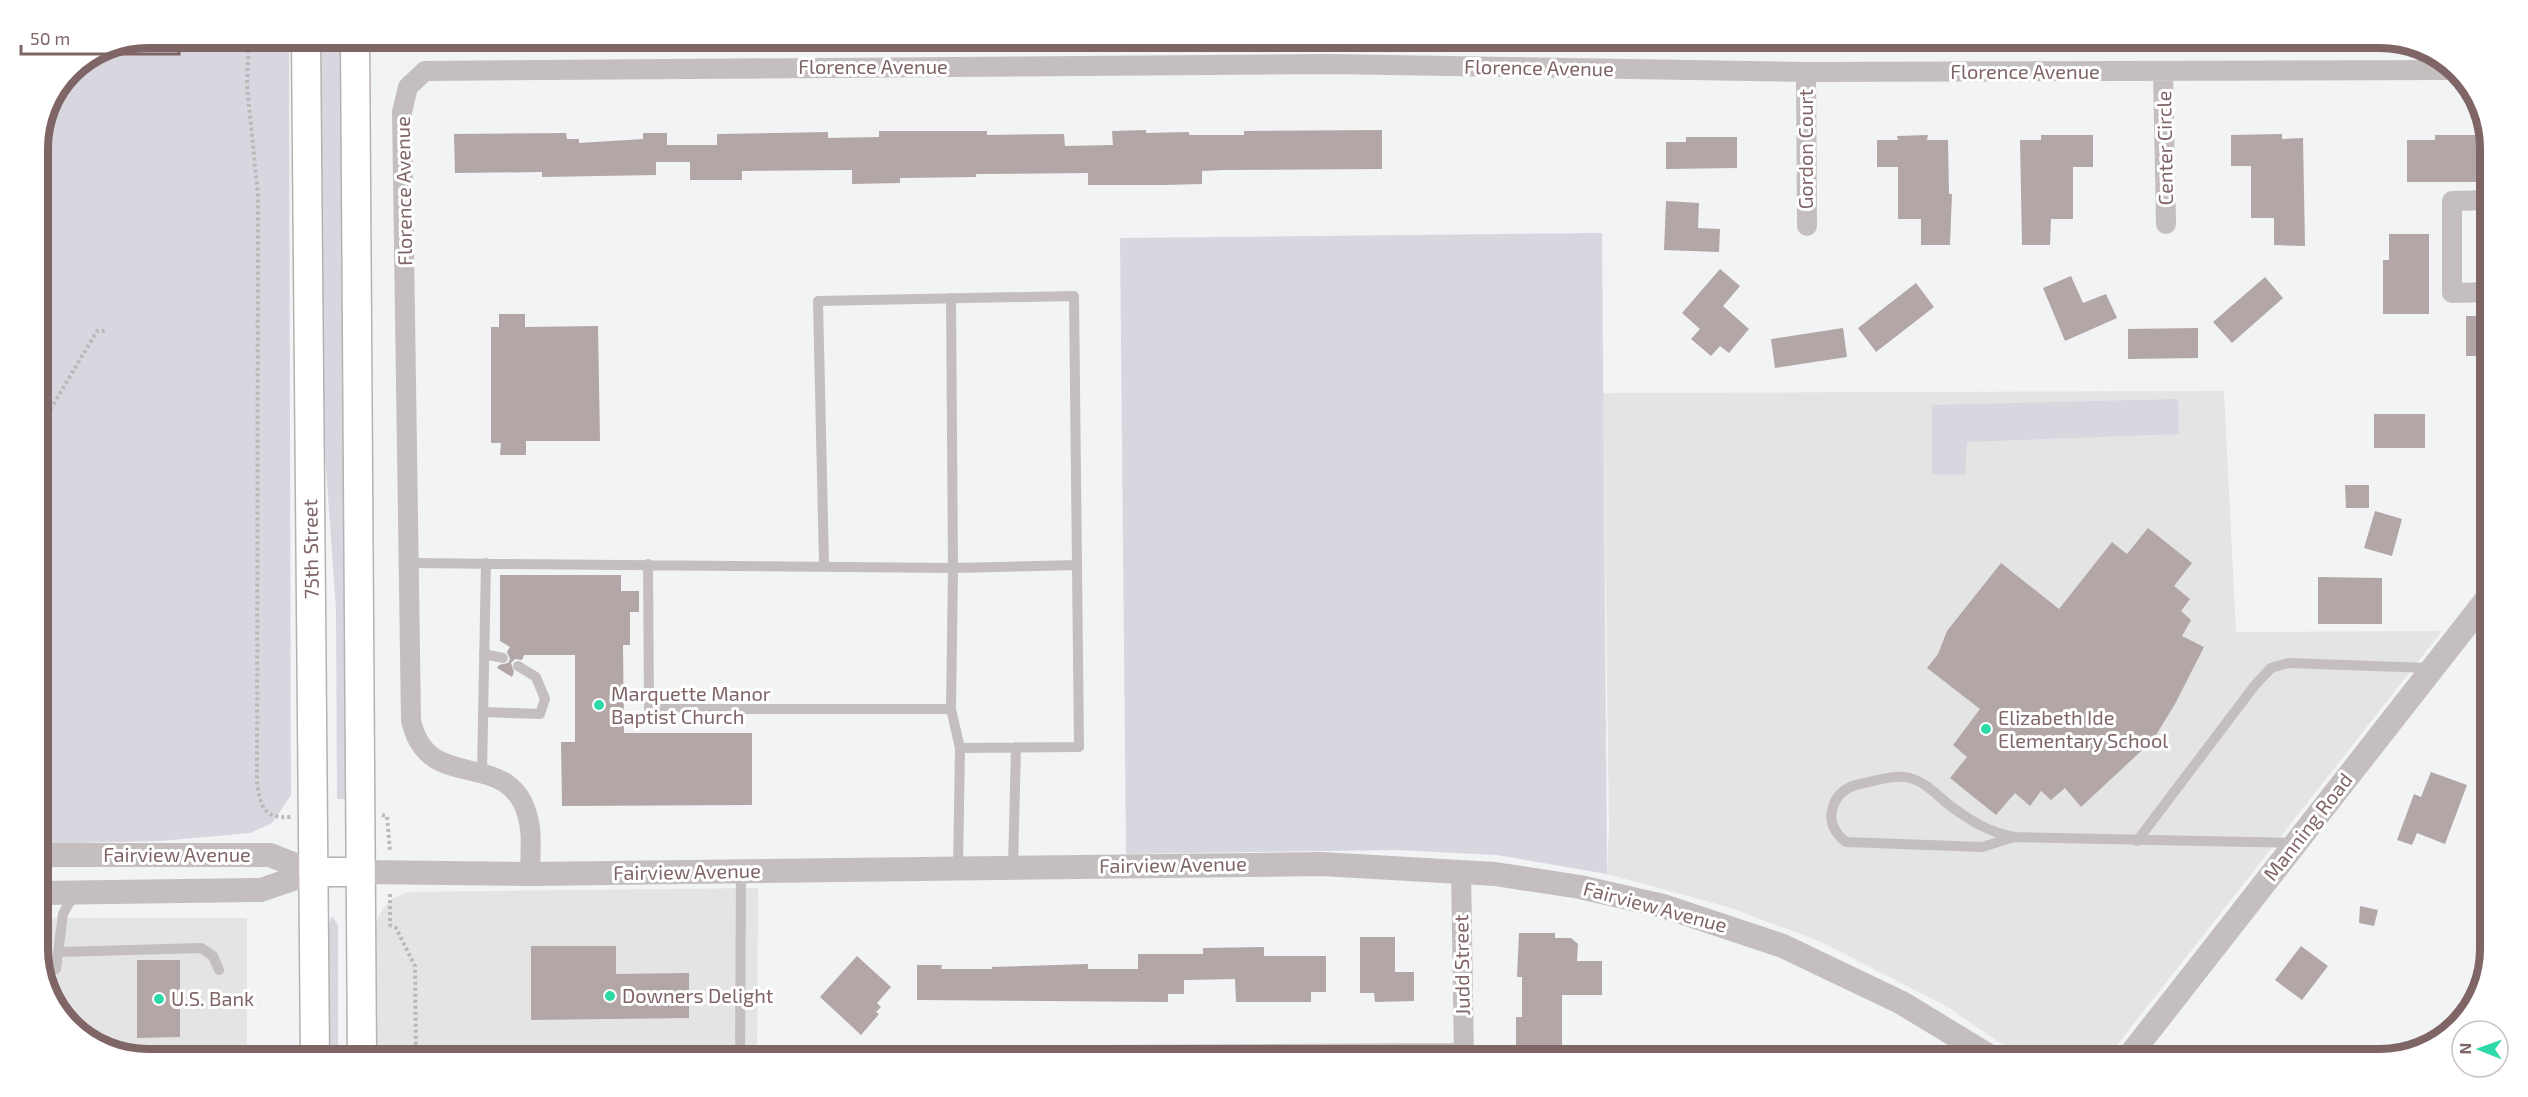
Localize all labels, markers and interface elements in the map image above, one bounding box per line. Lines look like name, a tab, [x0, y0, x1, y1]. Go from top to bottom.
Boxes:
scale bar	[21, 18, 178, 56]
text: 50 m	[30, 27, 70, 49]
street label: Florence Avenue	[798, 54, 948, 78]
street label: Florence Avenue	[1464, 54, 1614, 80]
street label: Florence Avenue	[1950, 59, 2100, 83]
street label: Gordon Court	[1793, 88, 1817, 209]
street label: Center Circle	[2151, 90, 2177, 206]
street label: Florence Avenue	[390, 116, 416, 266]
street label: 75th Street	[297, 498, 323, 599]
place label: Marquette Manor Baptist Church	[611, 681, 771, 728]
marker: Marquette Manor Baptist Church	[592, 698, 606, 712]
place label: Elizabeth Ide Elementary School	[1998, 705, 2168, 752]
marker: Elizabeth Ide Elementary School	[1979, 722, 1993, 736]
street label: Manning Road	[2258, 768, 2357, 885]
street label: Fairview Avenue	[103, 842, 251, 866]
street label: Fairview Avenue	[1099, 851, 1247, 877]
street label: Fairview Avenue	[613, 858, 761, 884]
street label: Fairview Avenue	[1581, 875, 1730, 937]
street label: Judd Street	[1448, 914, 1474, 1016]
place label: Downers Delight	[622, 983, 774, 1007]
place label: U.S. Bank	[171, 986, 254, 1010]
marker: Downers Delight	[603, 989, 617, 1003]
marker: U.S. Bank	[152, 992, 166, 1006]
north arrow	[2450, 1019, 2510, 1079]
text: N	[2455, 1043, 2474, 1055]

